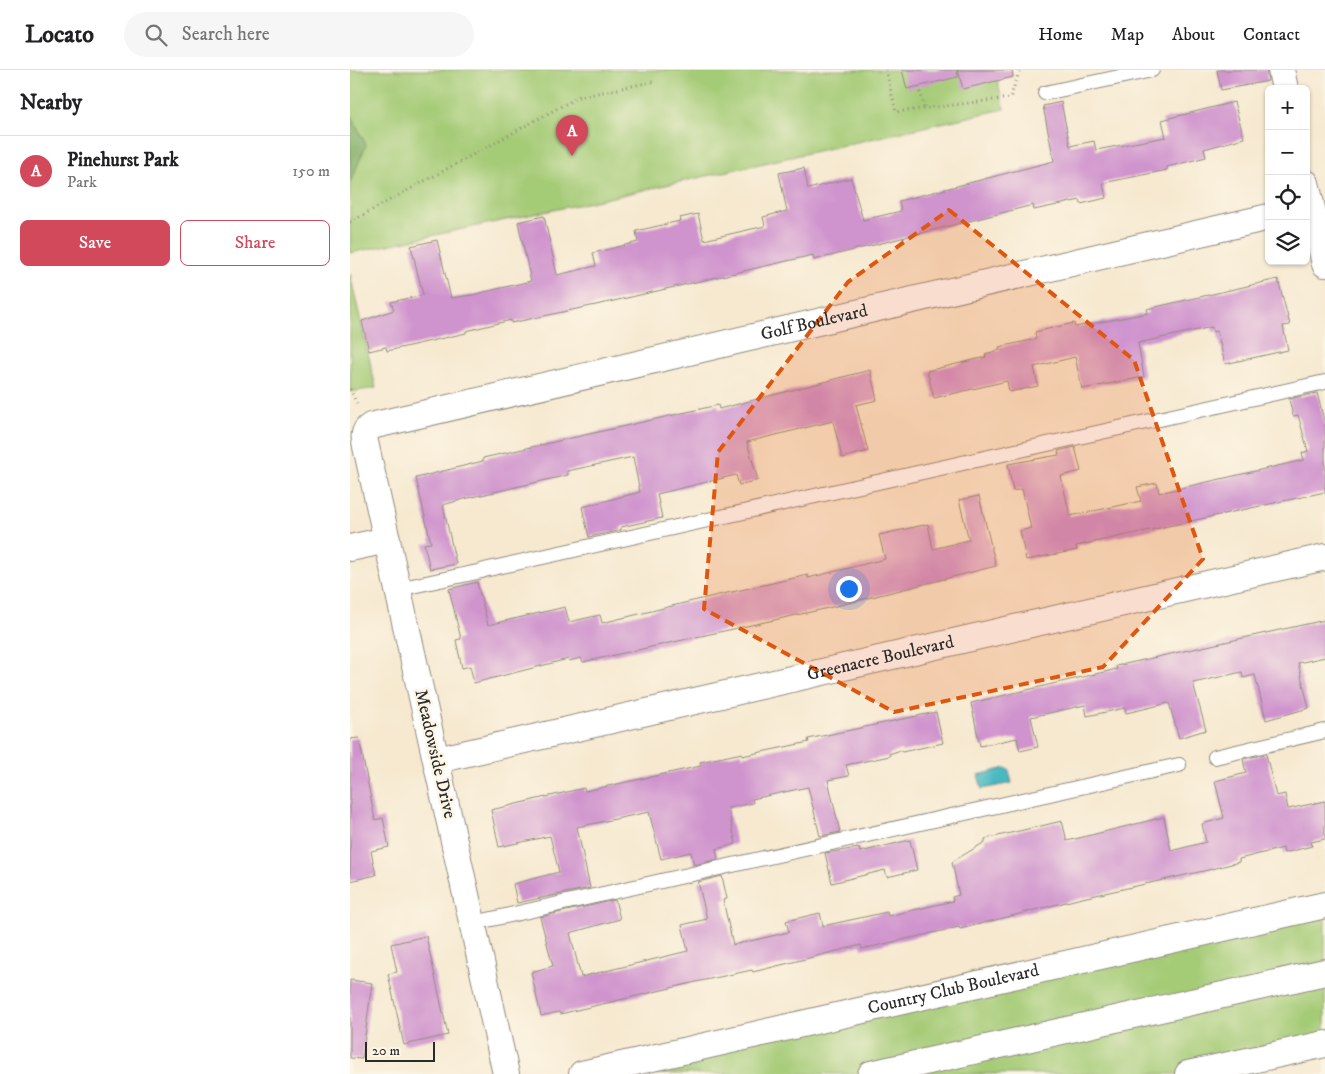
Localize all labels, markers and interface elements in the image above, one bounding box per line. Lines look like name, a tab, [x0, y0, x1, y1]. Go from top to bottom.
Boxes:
search box	[124, 12, 474, 57]
text: Locato	[25, 20, 94, 50]
icon: search	[142, 21, 170, 49]
text: Search here	[182, 23, 270, 46]
text: Home	[1038, 24, 1083, 46]
text: Map	[1111, 24, 1144, 46]
text: About	[1172, 24, 1215, 46]
text: Contact	[1243, 24, 1300, 46]
map controls	[1265, 85, 1310, 265]
button: +	[1265, 85, 1310, 130]
text: Nearby	[20, 90, 82, 116]
pin: A	[556, 115, 588, 156]
button: −	[1265, 130, 1310, 175]
text: Pinehurst Park	[67, 149, 179, 172]
text: A	[31, 161, 41, 181]
text: 150 m	[292, 161, 330, 181]
text: Park	[67, 172, 97, 192]
button: locate	[1265, 175, 1310, 220]
button: Save	[20, 220, 170, 266]
button: Share	[180, 220, 330, 266]
button: layers	[1265, 220, 1310, 265]
street label: Golf Boulevard	[759, 300, 870, 346]
your location	[836, 576, 862, 602]
street label: Greenacre Boulevard	[805, 631, 956, 686]
street label: Meadowside Drive	[409, 687, 461, 821]
street label: Country Club Boulevard	[866, 959, 1041, 1020]
scale bar	[365, 1039, 435, 1062]
text: 20 m	[372, 1042, 400, 1060]

